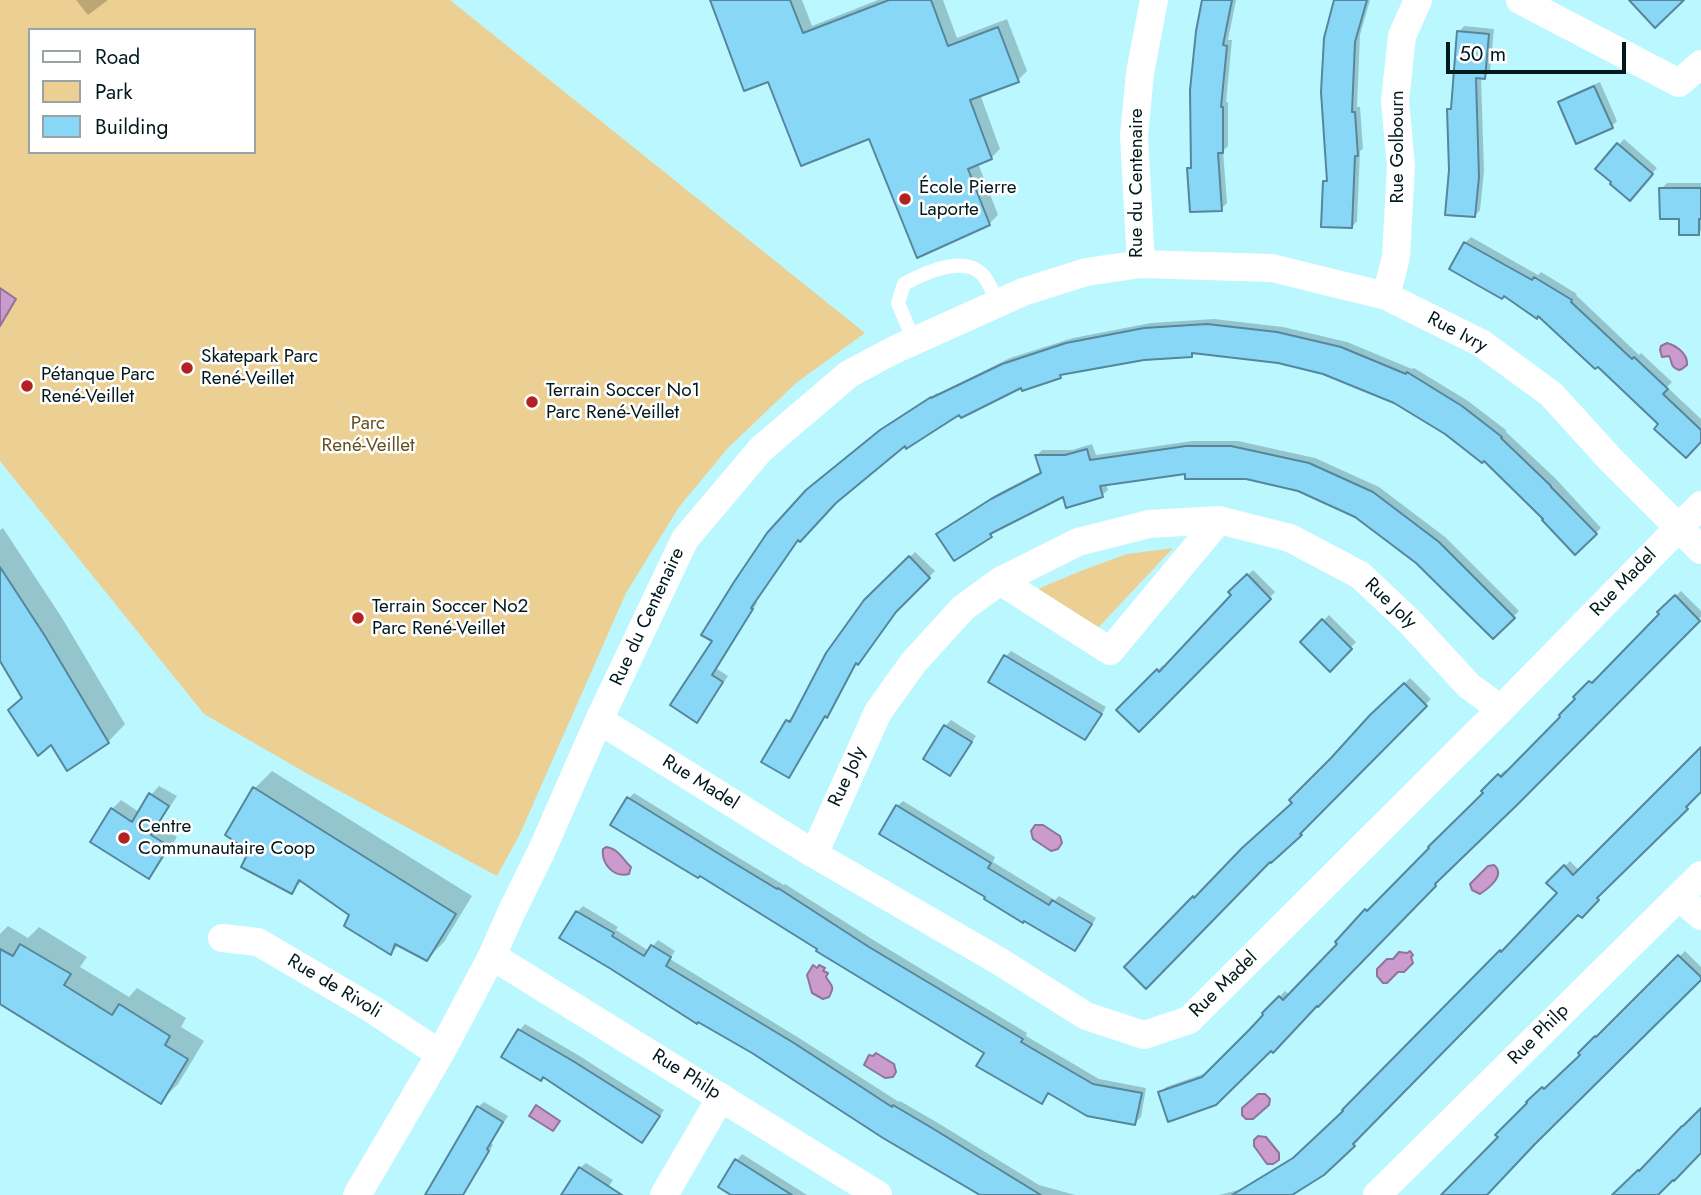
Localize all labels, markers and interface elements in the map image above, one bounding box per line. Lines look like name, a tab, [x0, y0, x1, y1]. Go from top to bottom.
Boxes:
legend	[28, 28, 256, 154]
scale bar	[1449, 28, 1629, 72]
text: 50 m	[1459, 39, 1506, 69]
text: Road	[95, 42, 140, 72]
text: Park	[95, 77, 132, 107]
street label: Rue Golbourn	[1387, 90, 1409, 204]
street label: Rue du Centenaire	[1126, 108, 1148, 258]
text: Building	[95, 112, 168, 142]
place label: École Pierre Laporte	[919, 177, 1016, 221]
marker: École Pierre Laporte	[897, 191, 913, 207]
street label: Rue Ivry	[1423, 308, 1491, 358]
place label: Skatepark Parc René-Veillet	[201, 346, 318, 390]
marker: Skatepark Parc René-Veillet	[179, 360, 195, 376]
place label: Pétanque Parc René-Veillet	[41, 364, 155, 408]
marker: Pétanque Parc René-Veillet	[19, 378, 35, 394]
place label: Terrain Soccer No1 Parc René-Veillet	[546, 380, 700, 424]
marker: Terrain Soccer No1 Parc René-Veillet	[524, 394, 540, 410]
park label: Parc René-Veillet	[321, 413, 415, 457]
street label: Rue du Centenaire	[606, 544, 690, 690]
street label: Rue Madel	[1586, 544, 1662, 622]
street label: Rue Joly	[1359, 574, 1421, 634]
place label: Terrain Soccer No2 Parc René-Veillet	[372, 596, 528, 640]
marker: Terrain Soccer No2 Parc René-Veillet	[350, 610, 366, 626]
street label: Rue Joly	[824, 743, 872, 811]
street label: Rue Madel	[658, 751, 742, 815]
place label: Centre Communautaire Coop	[138, 816, 315, 860]
marker: Centre Communautaire Coop	[116, 830, 132, 846]
street label: Rue Madel	[1185, 947, 1263, 1023]
street label: Rue de Rivoli	[283, 950, 385, 1024]
street label: Rue Philp	[1504, 1000, 1574, 1070]
street label: Rue Philp	[647, 1045, 725, 1105]

